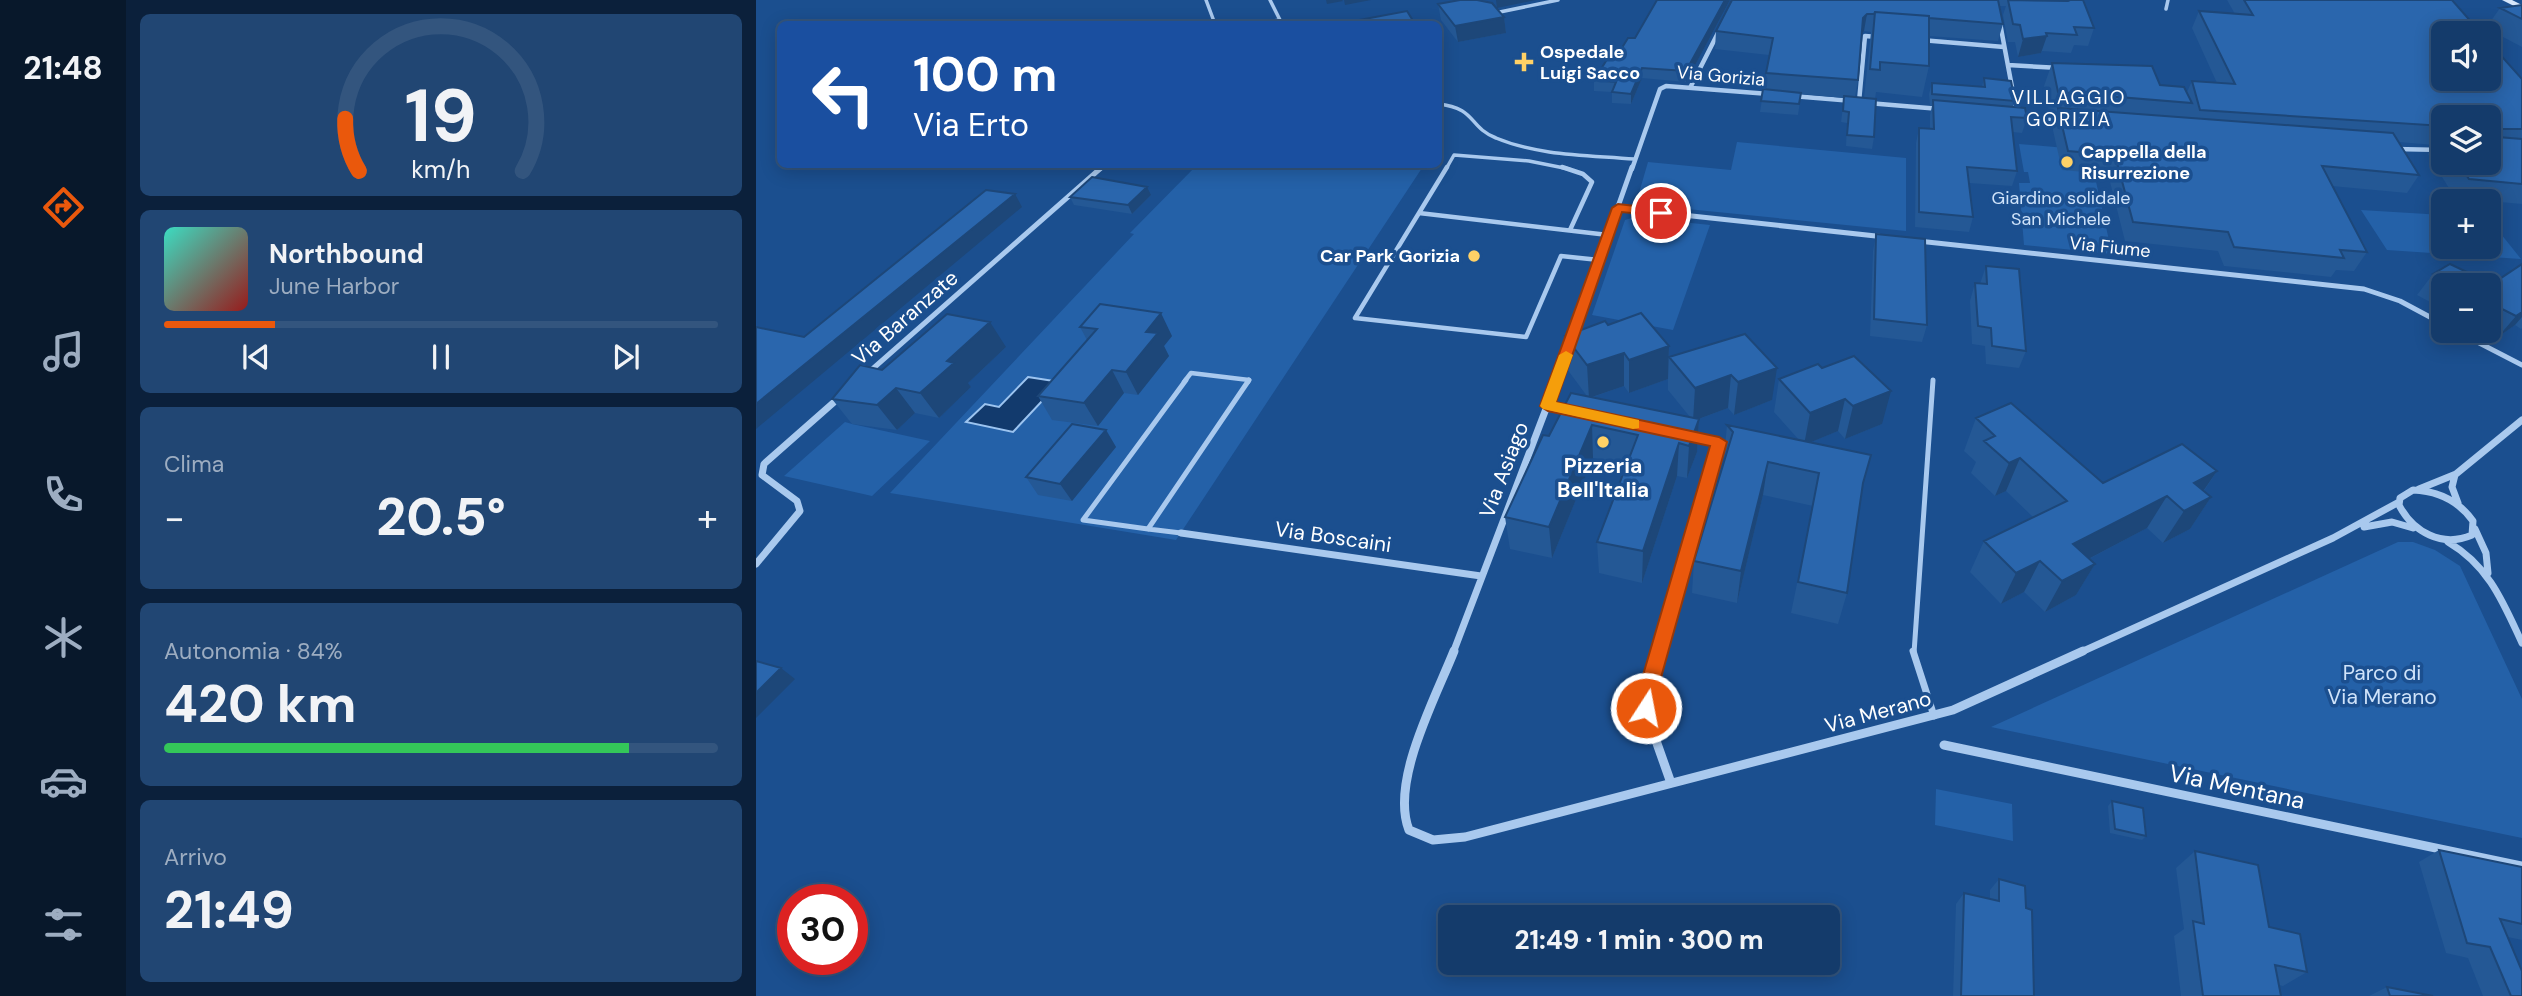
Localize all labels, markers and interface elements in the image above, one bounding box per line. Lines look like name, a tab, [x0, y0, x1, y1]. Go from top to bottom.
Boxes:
map controls	[2431, 21, 2501, 343]
button: sound	[2431, 21, 2501, 91]
place label: Ospedale Luigi Sacco	[1540, 40, 1640, 85]
text: 100 m	[913, 42, 1057, 106]
text: 21:48	[23, 47, 103, 89]
icon: left	[798, 49, 889, 140]
marker: Ospedale Luigi Sacco	[1514, 52, 1534, 72]
street label: Via Gorizia	[1676, 60, 1766, 92]
text: 19	[405, 70, 477, 165]
district label: VILLAGGIO GORIZIA	[2012, 85, 2127, 132]
text: Via Erto	[913, 104, 1029, 146]
button: layers	[2431, 105, 2501, 175]
place label: Cappella della Risurrezione	[2081, 140, 2206, 185]
text: km/h	[411, 153, 471, 186]
marker: Cappella della Risurrezione	[2059, 154, 2075, 170]
icon: directions	[39, 183, 88, 232]
pin	[1631, 183, 1691, 243]
park label: Giardino solidale San Michele	[1992, 186, 2130, 231]
button: +	[2431, 189, 2501, 259]
icon: arrive	[1642, 194, 1680, 232]
street label: Via Fiume	[2068, 231, 2152, 263]
text: Northbound	[269, 237, 424, 271]
place label: Car Park Gorizia	[1320, 244, 1460, 268]
marker: Car Park Gorizia	[1466, 248, 1482, 264]
street label: Via Baranzate	[846, 264, 964, 372]
text: June Harbor	[269, 271, 399, 301]
button: −	[2431, 273, 2501, 343]
icon: music	[39, 327, 88, 376]
icon: previous	[237, 338, 275, 376]
icon: pause	[422, 338, 460, 376]
icon: next	[607, 338, 645, 376]
street label: Via Asiago	[1473, 418, 1535, 522]
marker: Pizzeria Bell'Italia	[1595, 434, 1611, 450]
text: Clima	[164, 449, 224, 479]
place label: Pizzeria Bell'Italia	[1557, 452, 1649, 504]
icon: phone	[39, 470, 88, 519]
text: 20.5°	[376, 483, 506, 551]
text: −	[164, 493, 185, 543]
text: +	[697, 493, 718, 543]
street label: Via Boscaini	[1273, 515, 1393, 559]
icon: climate	[39, 613, 88, 662]
text: Autonomia · 84%	[164, 636, 343, 666]
park label: Parco di Via Merano	[2327, 659, 2437, 711]
text: 420 km	[164, 670, 356, 738]
position arrow	[1609, 671, 1683, 745]
street label: Via Merano	[1822, 684, 1934, 740]
icon: car	[39, 757, 88, 806]
street label: Via Mentana	[2166, 757, 2308, 816]
text: Arrivo	[164, 842, 227, 872]
text: 21:49	[164, 876, 294, 944]
speed limit sign: 30	[777, 884, 868, 975]
icon: filters	[39, 900, 88, 949]
text: 21:49 · 1 min · 300 m	[1514, 923, 1764, 957]

